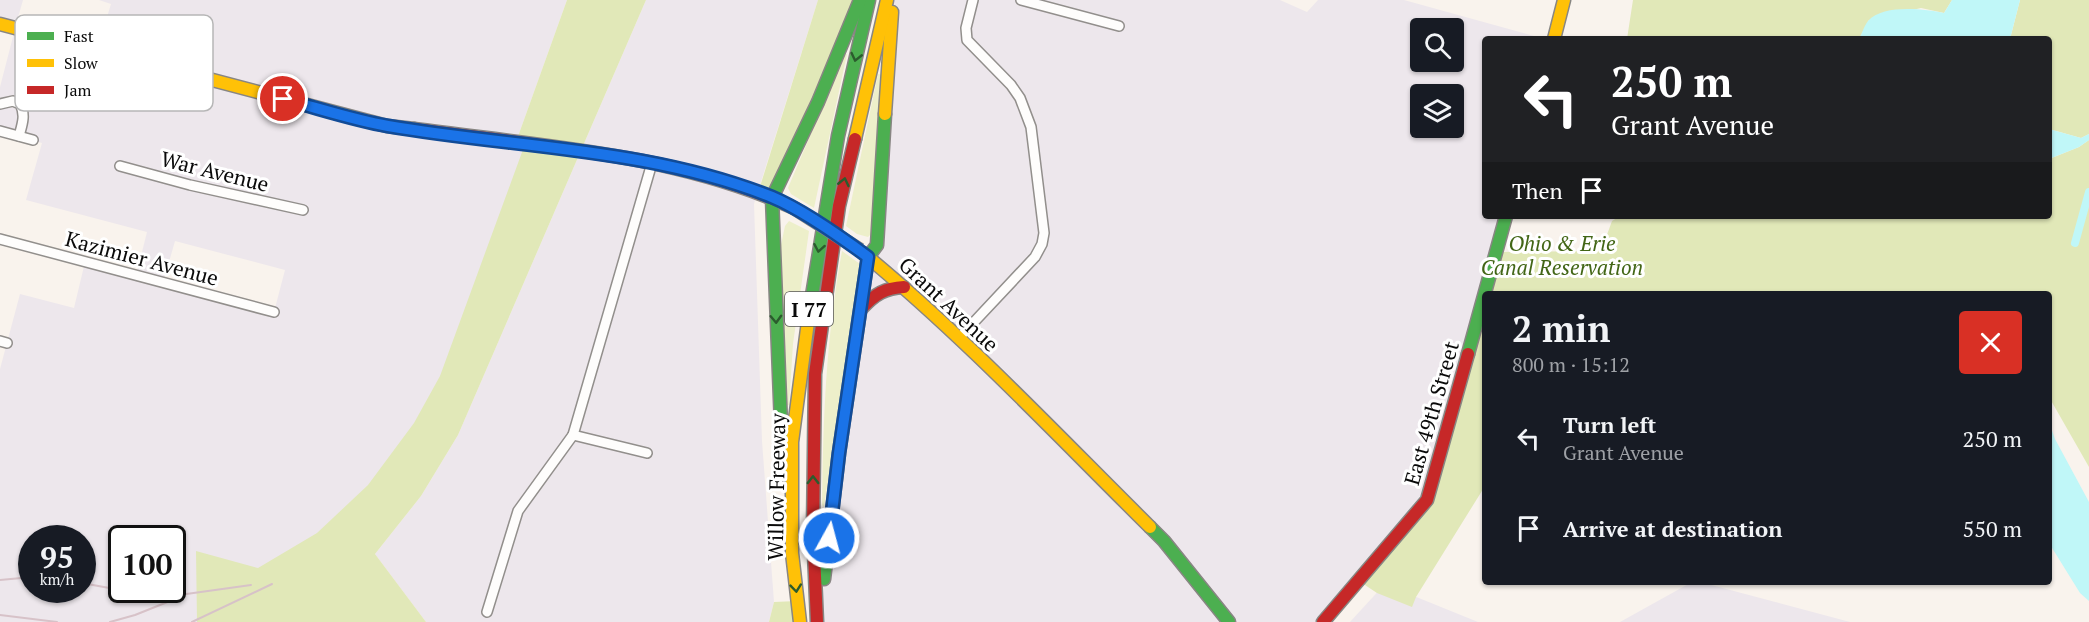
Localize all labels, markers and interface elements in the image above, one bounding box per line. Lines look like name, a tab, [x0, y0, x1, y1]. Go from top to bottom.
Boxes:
legend	[15, 15, 213, 111]
map controls	[1410, 18, 1464, 138]
button: search	[1410, 18, 1464, 72]
text: Fast	[64, 25, 94, 47]
text: Slow	[64, 52, 98, 74]
one-way arrow	[851, 52, 864, 62]
text: 250 m	[1611, 53, 1732, 109]
icon: left	[1512, 60, 1590, 138]
pin	[257, 73, 308, 124]
text: Jam	[64, 79, 92, 101]
icon: arrive	[266, 82, 299, 115]
button: layers	[1410, 84, 1464, 138]
text: Grant Avenue	[1611, 107, 1774, 143]
street label: War Avenue	[158, 144, 272, 198]
icon: arrive	[1575, 174, 1608, 207]
text: Then	[1512, 176, 1563, 205]
one-way arrow	[837, 177, 850, 187]
street label: Kazimier Avenue	[62, 224, 222, 292]
park label: Ohio & Erie Canal Reservation	[1481, 229, 1643, 281]
one-way arrow	[813, 244, 825, 253]
street label: Grant Avenue	[893, 251, 1005, 357]
road number: I 77	[785, 292, 833, 326]
text: 2 min	[1512, 305, 1610, 352]
button: close	[1959, 311, 2022, 374]
one-way arrow	[770, 315, 782, 324]
street label: East 49th Street	[1397, 338, 1465, 488]
text: 800 m · 15:12	[1512, 351, 1630, 378]
text: Turn left	[1563, 410, 1656, 439]
street label: Willow Freeway	[761, 413, 791, 561]
icon: left	[1512, 422, 1545, 455]
text: 250 m	[1962, 424, 2022, 453]
text: Grant Avenue	[1563, 439, 1684, 466]
one-way arrow	[807, 475, 819, 484]
position arrow	[797, 506, 861, 570]
icon: arrive	[1512, 512, 1545, 545]
text: Arrive at destination	[1563, 514, 1782, 543]
text: 550 m	[1962, 514, 2022, 543]
speed limit sign: 100	[108, 525, 186, 603]
text: 95	[40, 537, 74, 577]
text: km/h	[40, 569, 74, 589]
one-way arrow	[789, 584, 802, 593]

